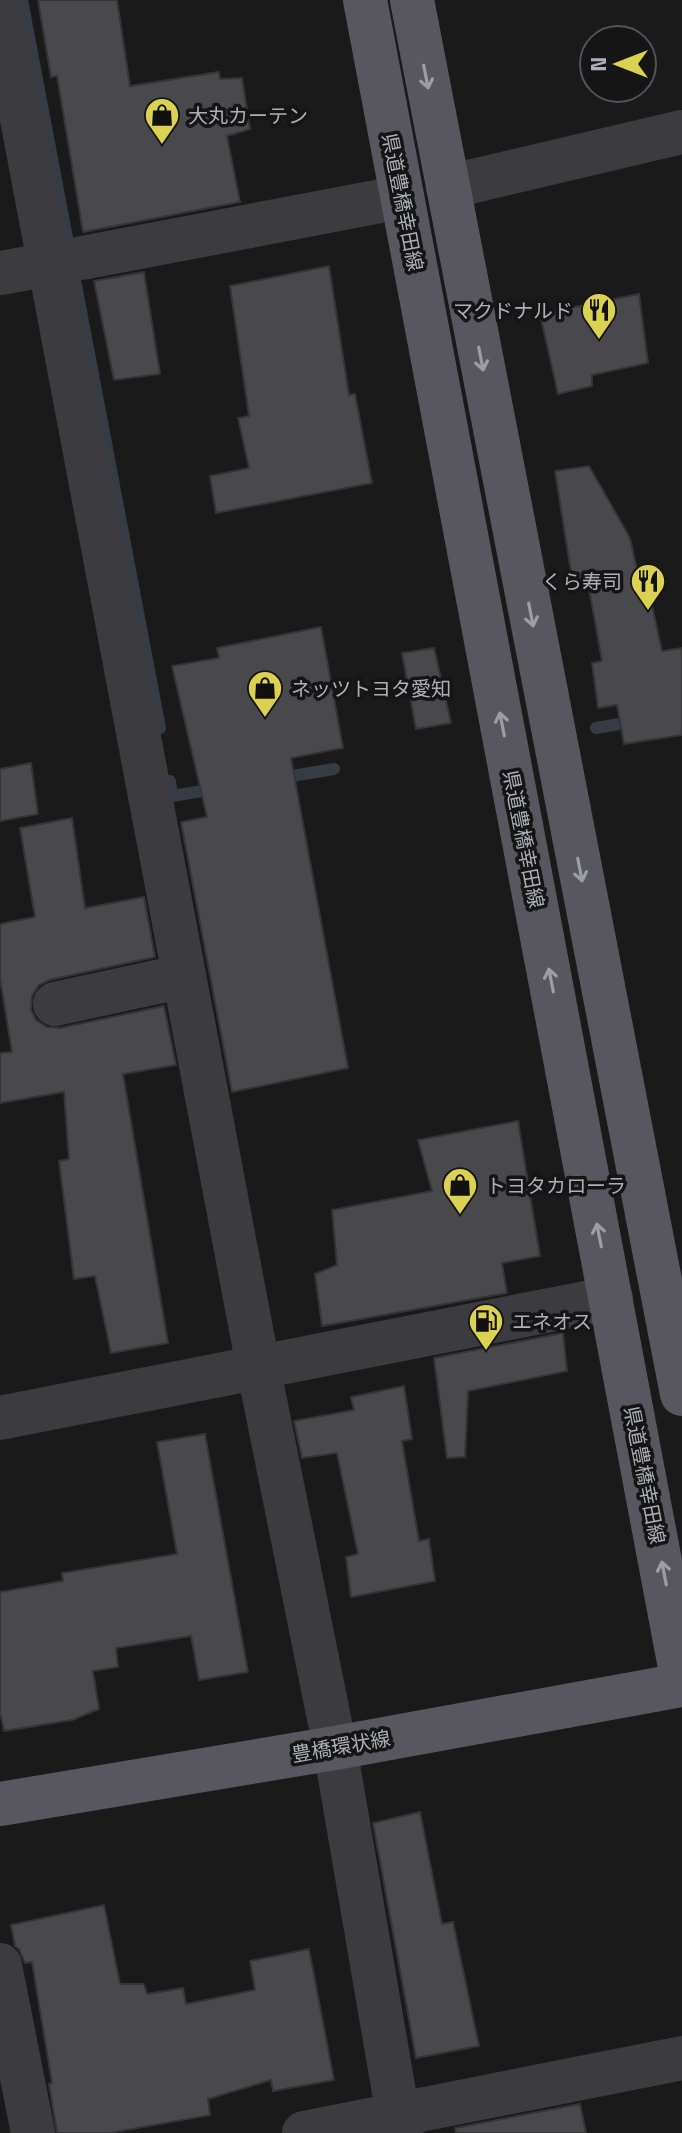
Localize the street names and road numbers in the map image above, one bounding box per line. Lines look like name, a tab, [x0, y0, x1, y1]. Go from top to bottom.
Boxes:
street label: 県道豊橋幸田線	[374, 130, 432, 274]
street label: 県道豊橋幸田線	[495, 767, 553, 911]
street label: 県道豊橋幸田線	[616, 1403, 674, 1547]
street label: 豊橋環状線	[289, 1722, 393, 1770]

